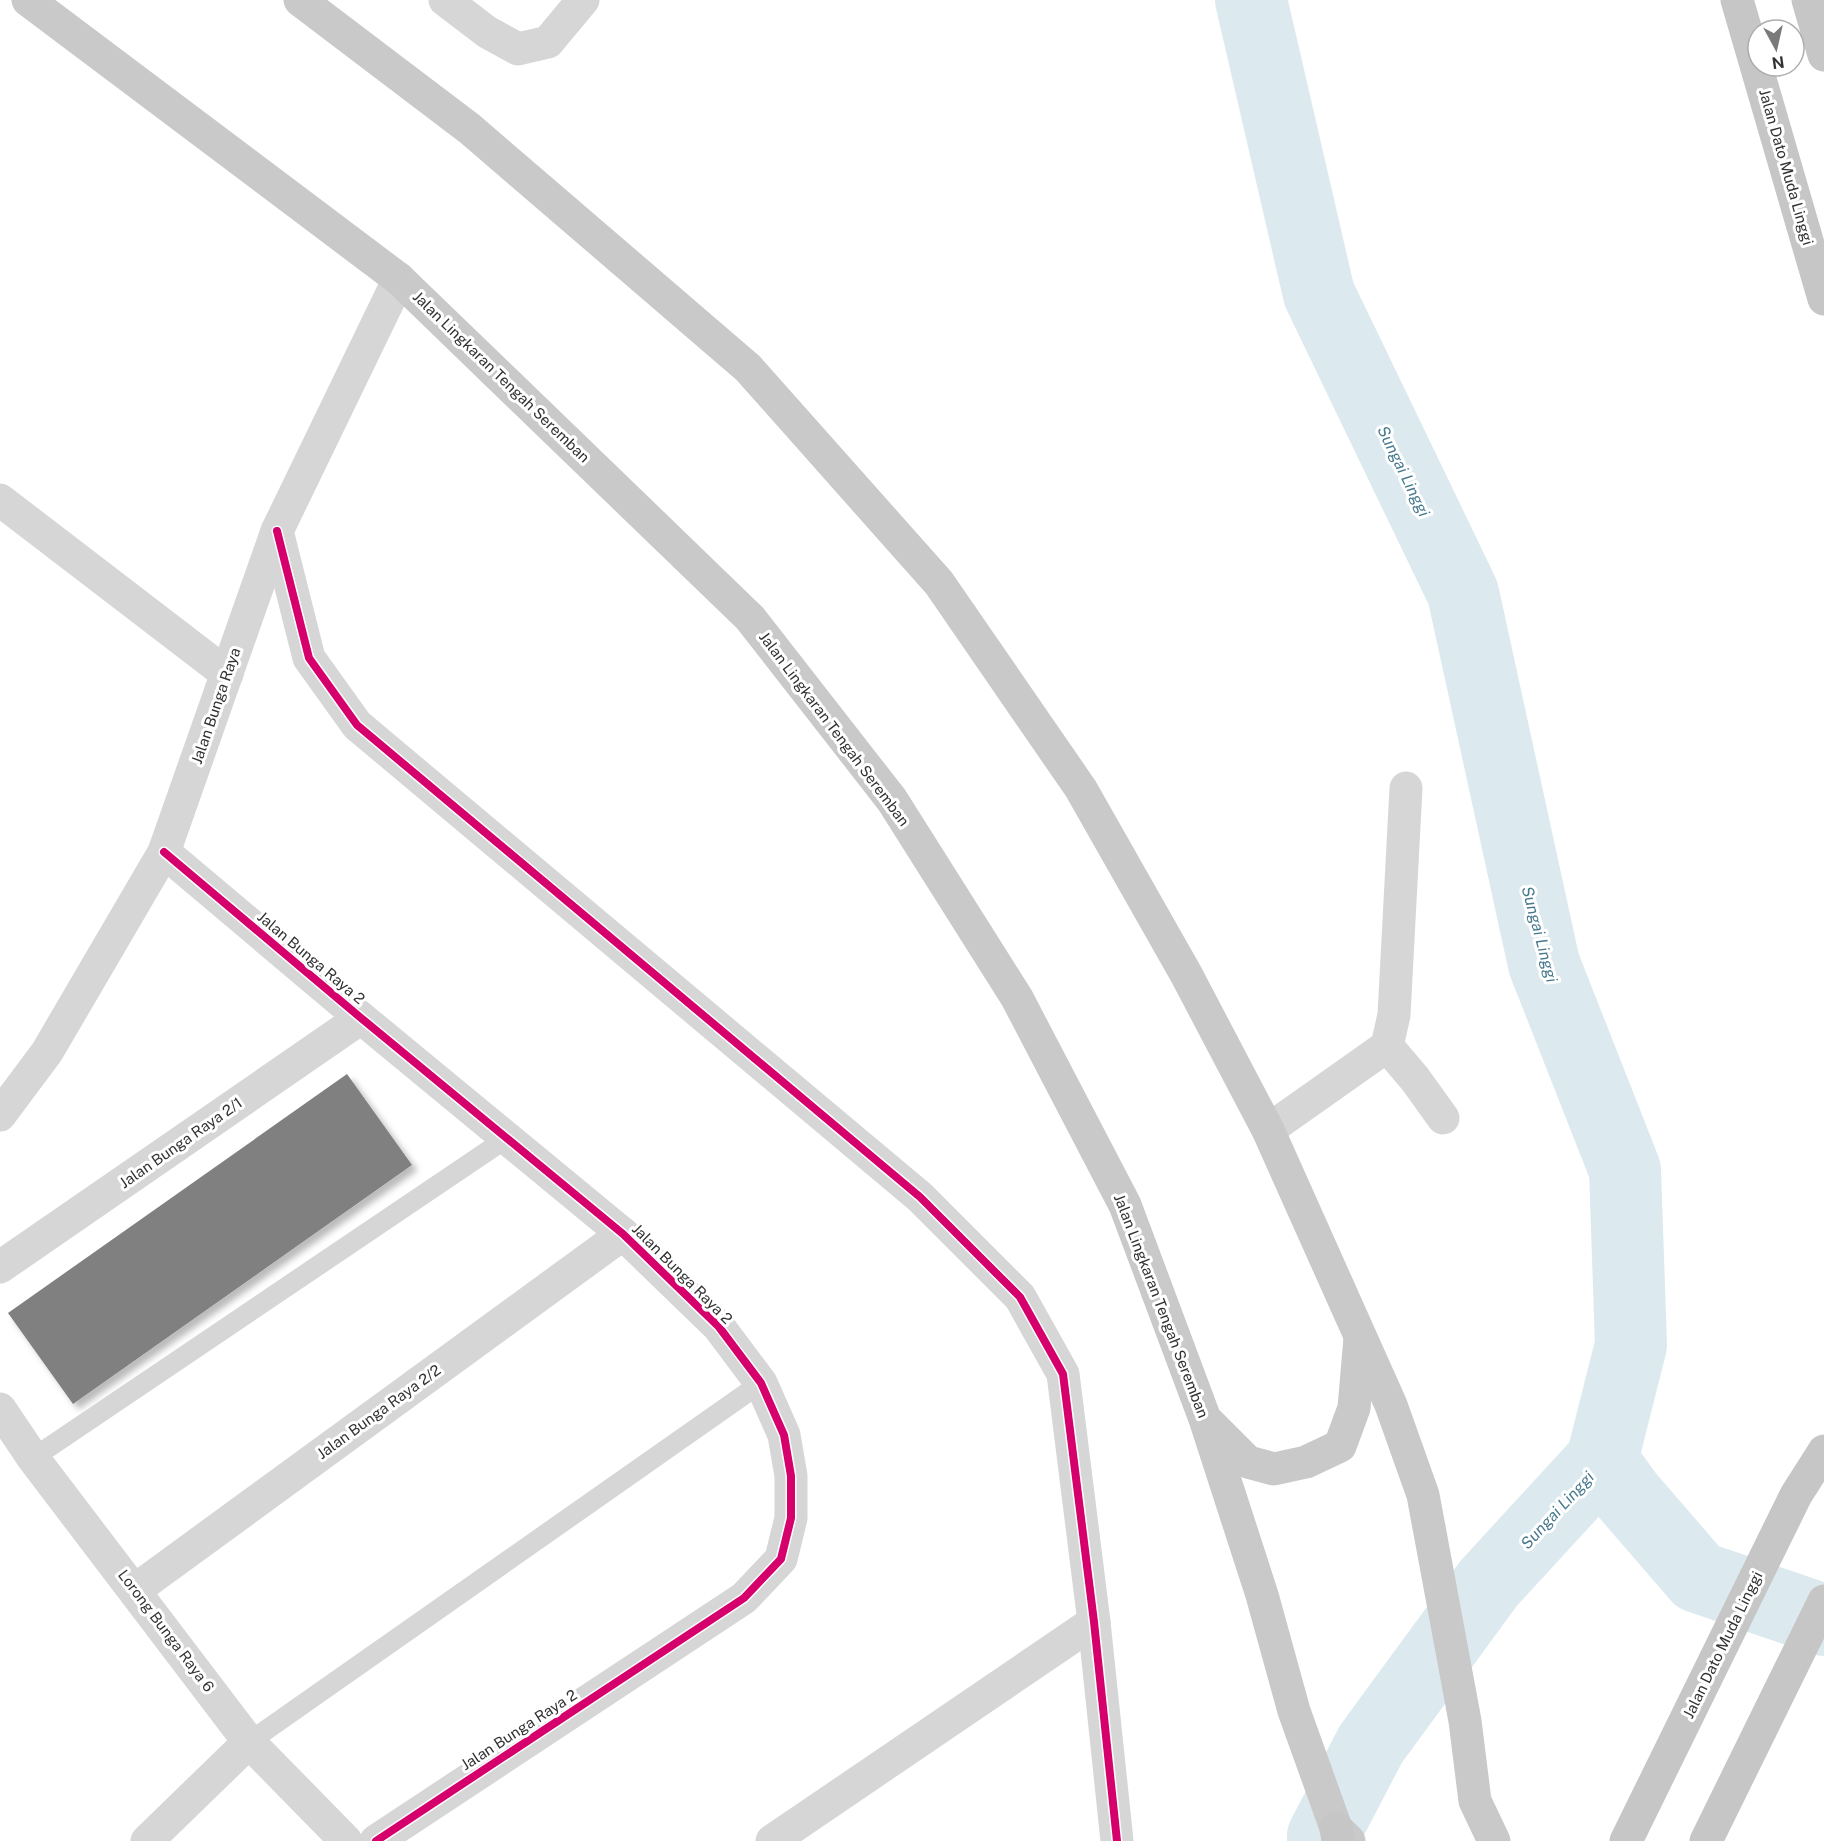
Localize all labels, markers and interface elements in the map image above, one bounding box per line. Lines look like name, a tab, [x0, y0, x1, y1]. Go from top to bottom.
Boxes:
north arrow	[1746, 18, 1806, 78]
text: N	[1770, 52, 1786, 73]
street label: Jalan Dato Muda Linggi	[1756, 87, 1817, 247]
street label: Jalan Lingkaran Tengah Seremban	[410, 288, 593, 466]
water label: Sungai Linggi	[1373, 423, 1434, 520]
street label: Jalan Lingkaran Tengah Seremban	[756, 628, 913, 829]
street label: Jalan Bunga Raya	[188, 645, 243, 766]
water label: Sungai Linggi	[1518, 884, 1561, 984]
street label: Jalan Bunga Raya 2	[254, 908, 368, 1007]
street label: Jalan Bunga Raya 2/1	[116, 1094, 245, 1191]
street label: Jalan Lingkaran Tengah Seremban	[1111, 1191, 1212, 1420]
street label: Jalan Bunga Raya 2	[629, 1220, 736, 1327]
street label: Jalan Bunga Raya 2/2	[314, 1361, 444, 1462]
water label: Sungai Linggi	[1517, 1468, 1598, 1553]
street label: Lorong Bunga Raya 6	[115, 1566, 218, 1695]
street label: Jalan Dato Muda Linggi	[1680, 1569, 1766, 1721]
street label: Jalan Bunga Raya 2	[458, 1686, 580, 1773]

